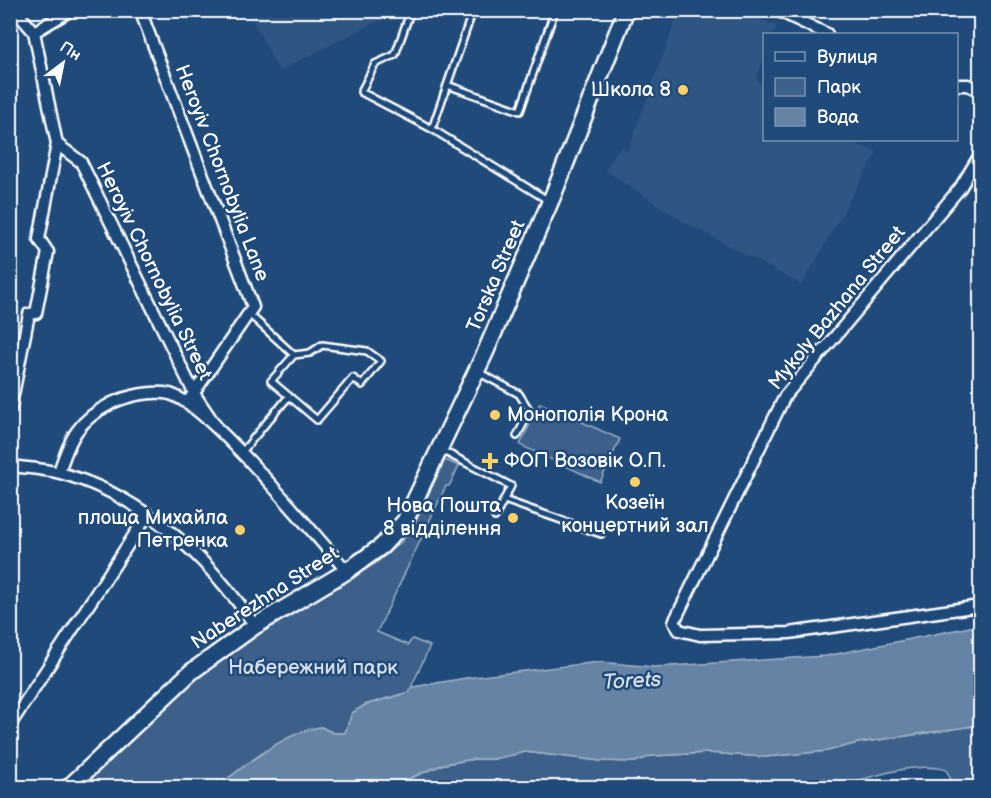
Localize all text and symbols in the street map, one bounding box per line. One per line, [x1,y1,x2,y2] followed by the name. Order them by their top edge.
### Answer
[33,33,93,93] north arrow
[763,33,958,141] legend
[56,38,84,65] text: Пн
[817,47,878,68] text: Вулиця
[170,61,274,285] street label: Heroyiv Chornobylia Lane
[817,77,861,98] text: Парк
[591,78,671,102] place label: Школа 8
[676,83,690,97] marker: Школа 8
[817,107,859,128] text: Вода
[91,158,217,384] street label: Heroyiv Chornobylia Street
[462,216,530,336] street label: Torska Street
[763,221,911,395] street label: Mykoly Bazhana Street
[507,403,668,427] place label: Монополія Крона
[488,408,502,422] marker: Монополія Крона
[504,449,666,473] place label: ФОП Возовік О.П.
[481,452,499,470] marker: ФОП Возовік О.П.
[628,475,642,489] marker: Козеїн концертний зал
[561,491,709,538] place label: Козеїн концертний зал
[383,494,501,541] place label: Нова Пошта 8 відділення
[78,506,228,553] place label: площа Михайла Петренка
[506,511,520,525] marker: Нова Пошта 8 відділення
[233,523,247,537] marker: площа Михайла Петренка
[187,541,343,655] street label: Naberezhna Street
[228,656,398,680] park label: Набережний парк
[602,667,662,695] water label: Torets

